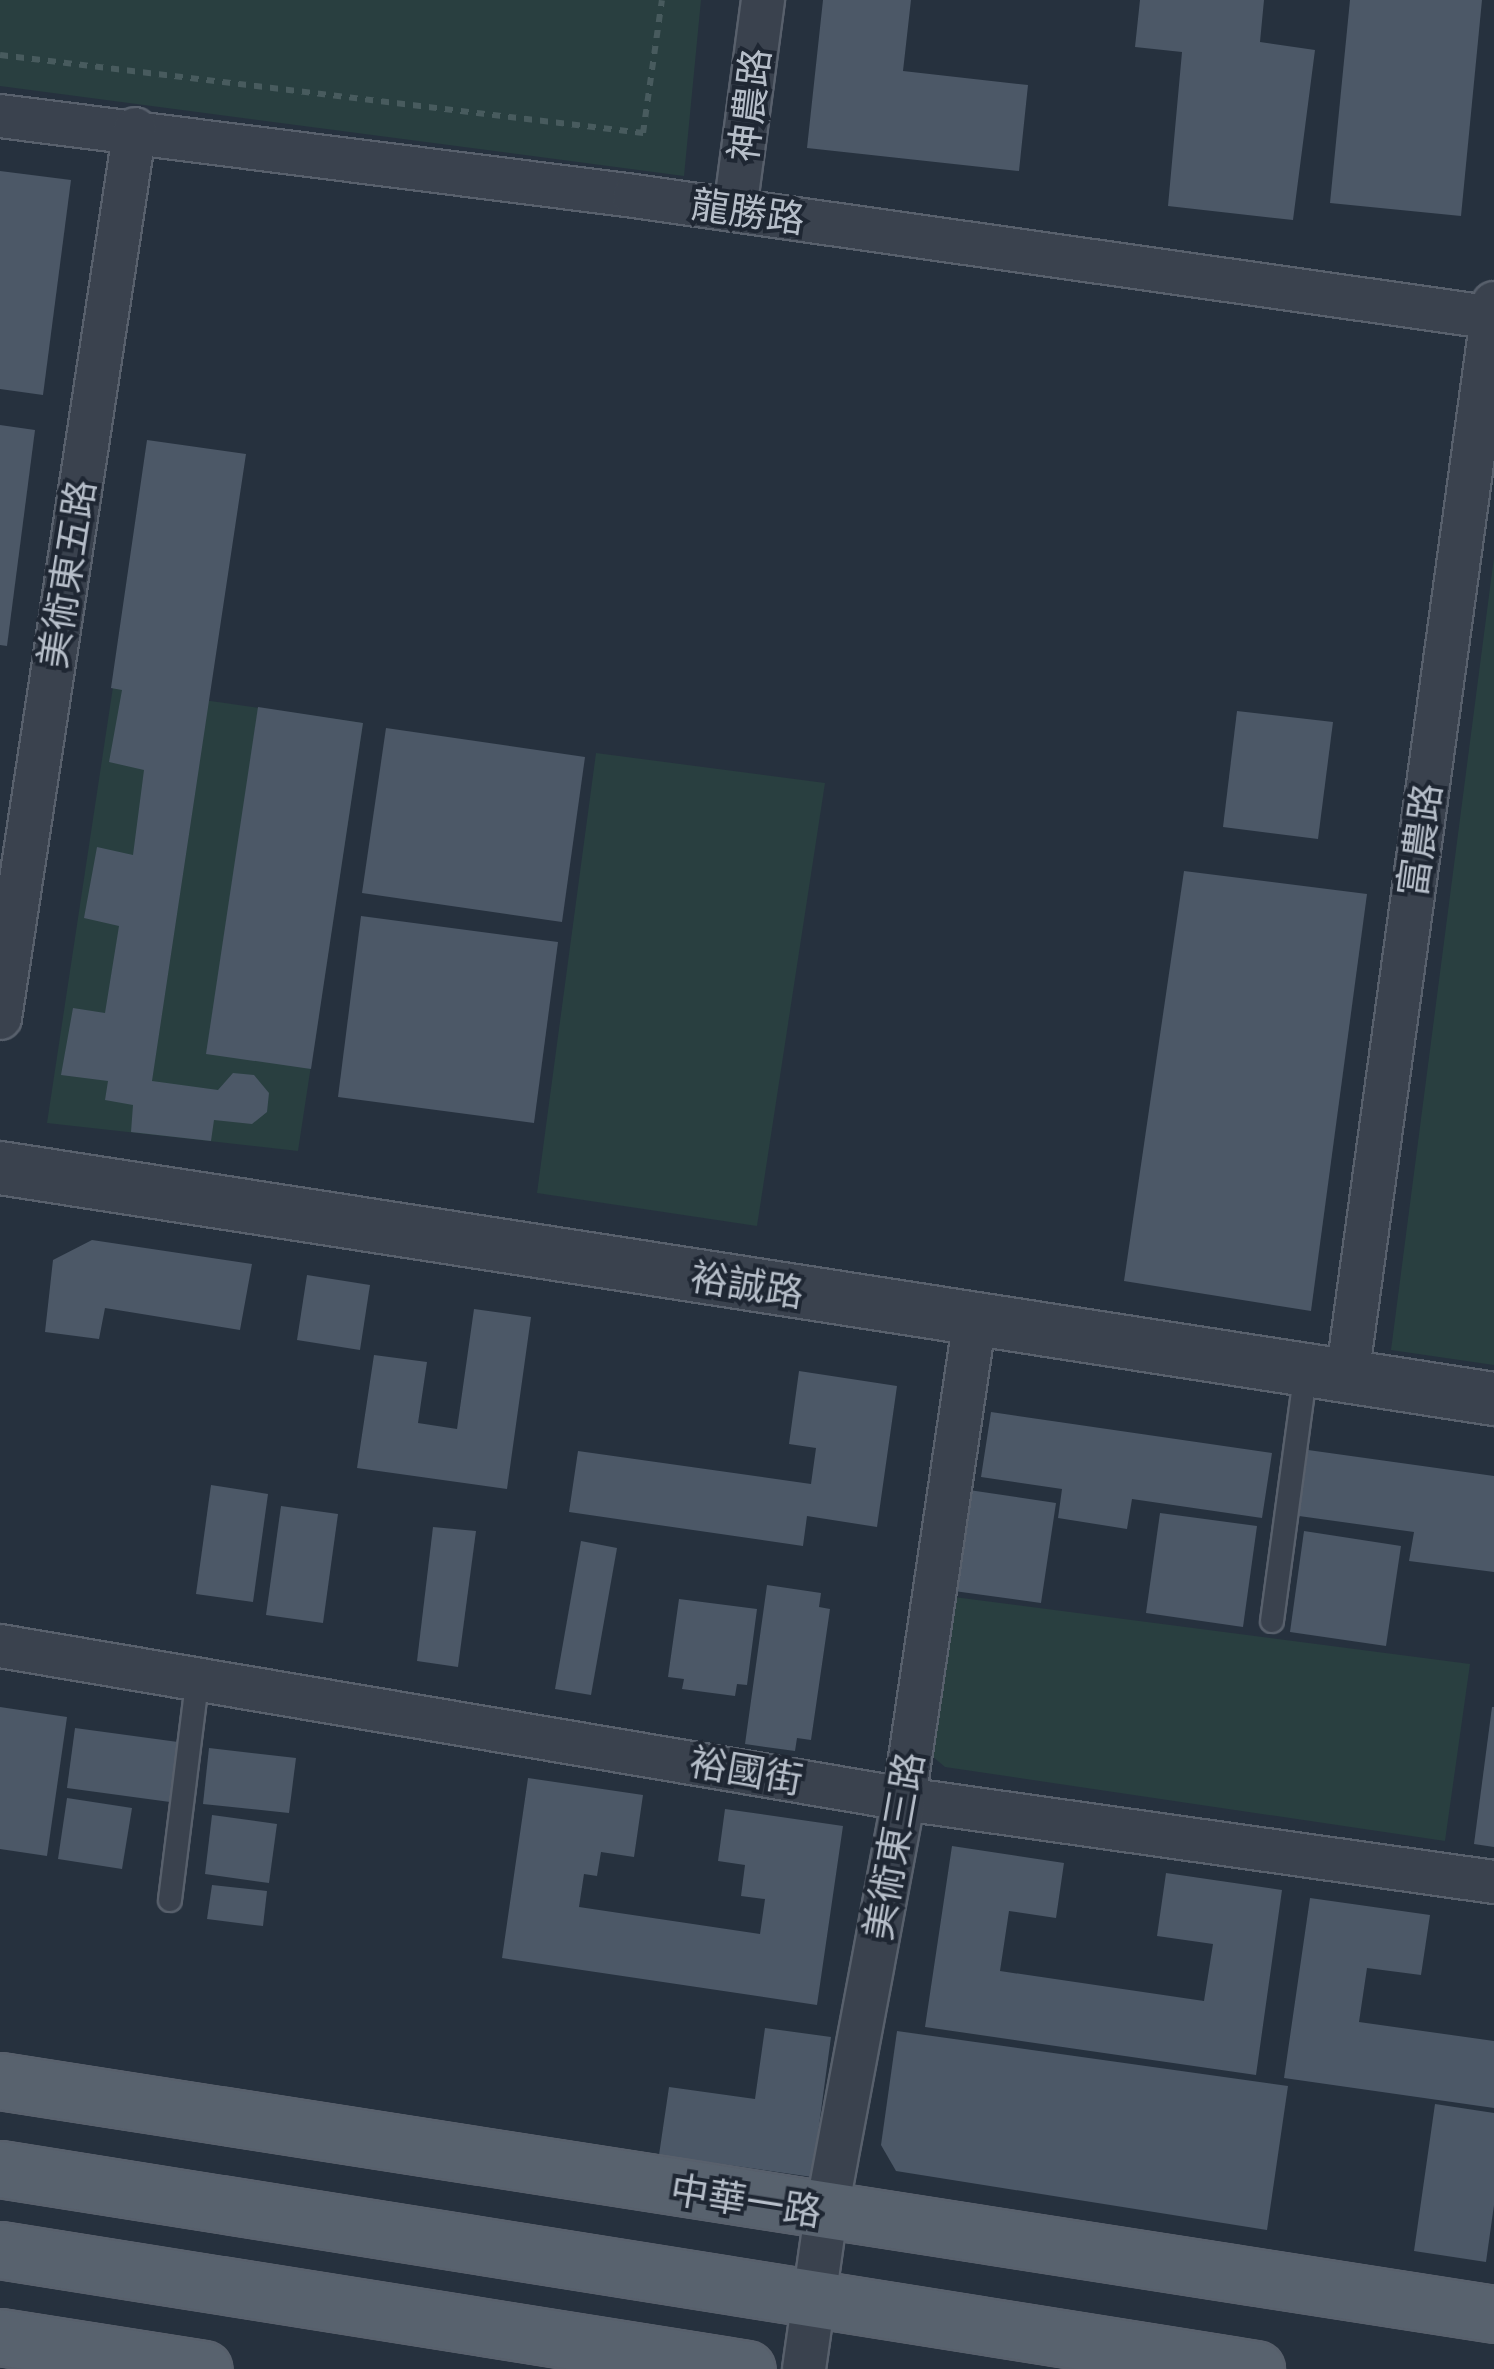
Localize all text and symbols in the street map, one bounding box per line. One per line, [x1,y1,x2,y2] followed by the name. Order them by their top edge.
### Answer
[720,46,780,164] street label: 神農路
[688,181,808,243] street label: 龍勝路
[30,477,104,671] street label: 美術東五路
[1389,780,1451,900] street label: 富農路
[687,1254,807,1316] street label: 裕誠路
[686,1739,806,1803] street label: 裕國街
[855,1748,933,1944] street label: 美術東三路
[667,2167,825,2235] street label: 中華一路

